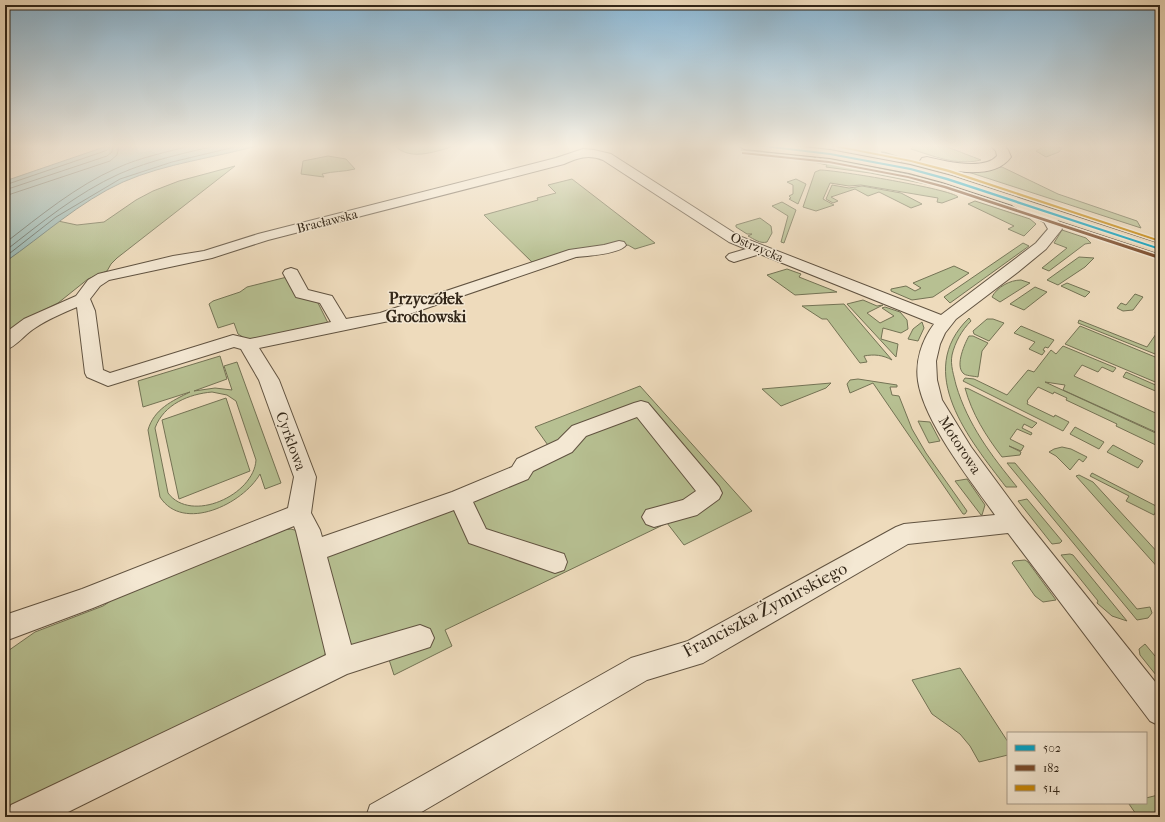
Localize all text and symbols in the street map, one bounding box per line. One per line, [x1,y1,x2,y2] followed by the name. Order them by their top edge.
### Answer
[295,206,360,236] street label: Bracławska
[728,229,787,265] street label: Ostrzycka
[386,289,467,326] district label: Przyczółek Grochowski
[272,409,310,474] street label: Cyrklowa
[935,413,986,478] street label: Motorowa
[679,557,851,662] street label: Franciszka Żymirskiego
[1007,732,1147,804] legend
[1043,741,1061,755] text: 502
[1043,761,1059,775] text: 182
[1043,781,1060,795] text: 514

